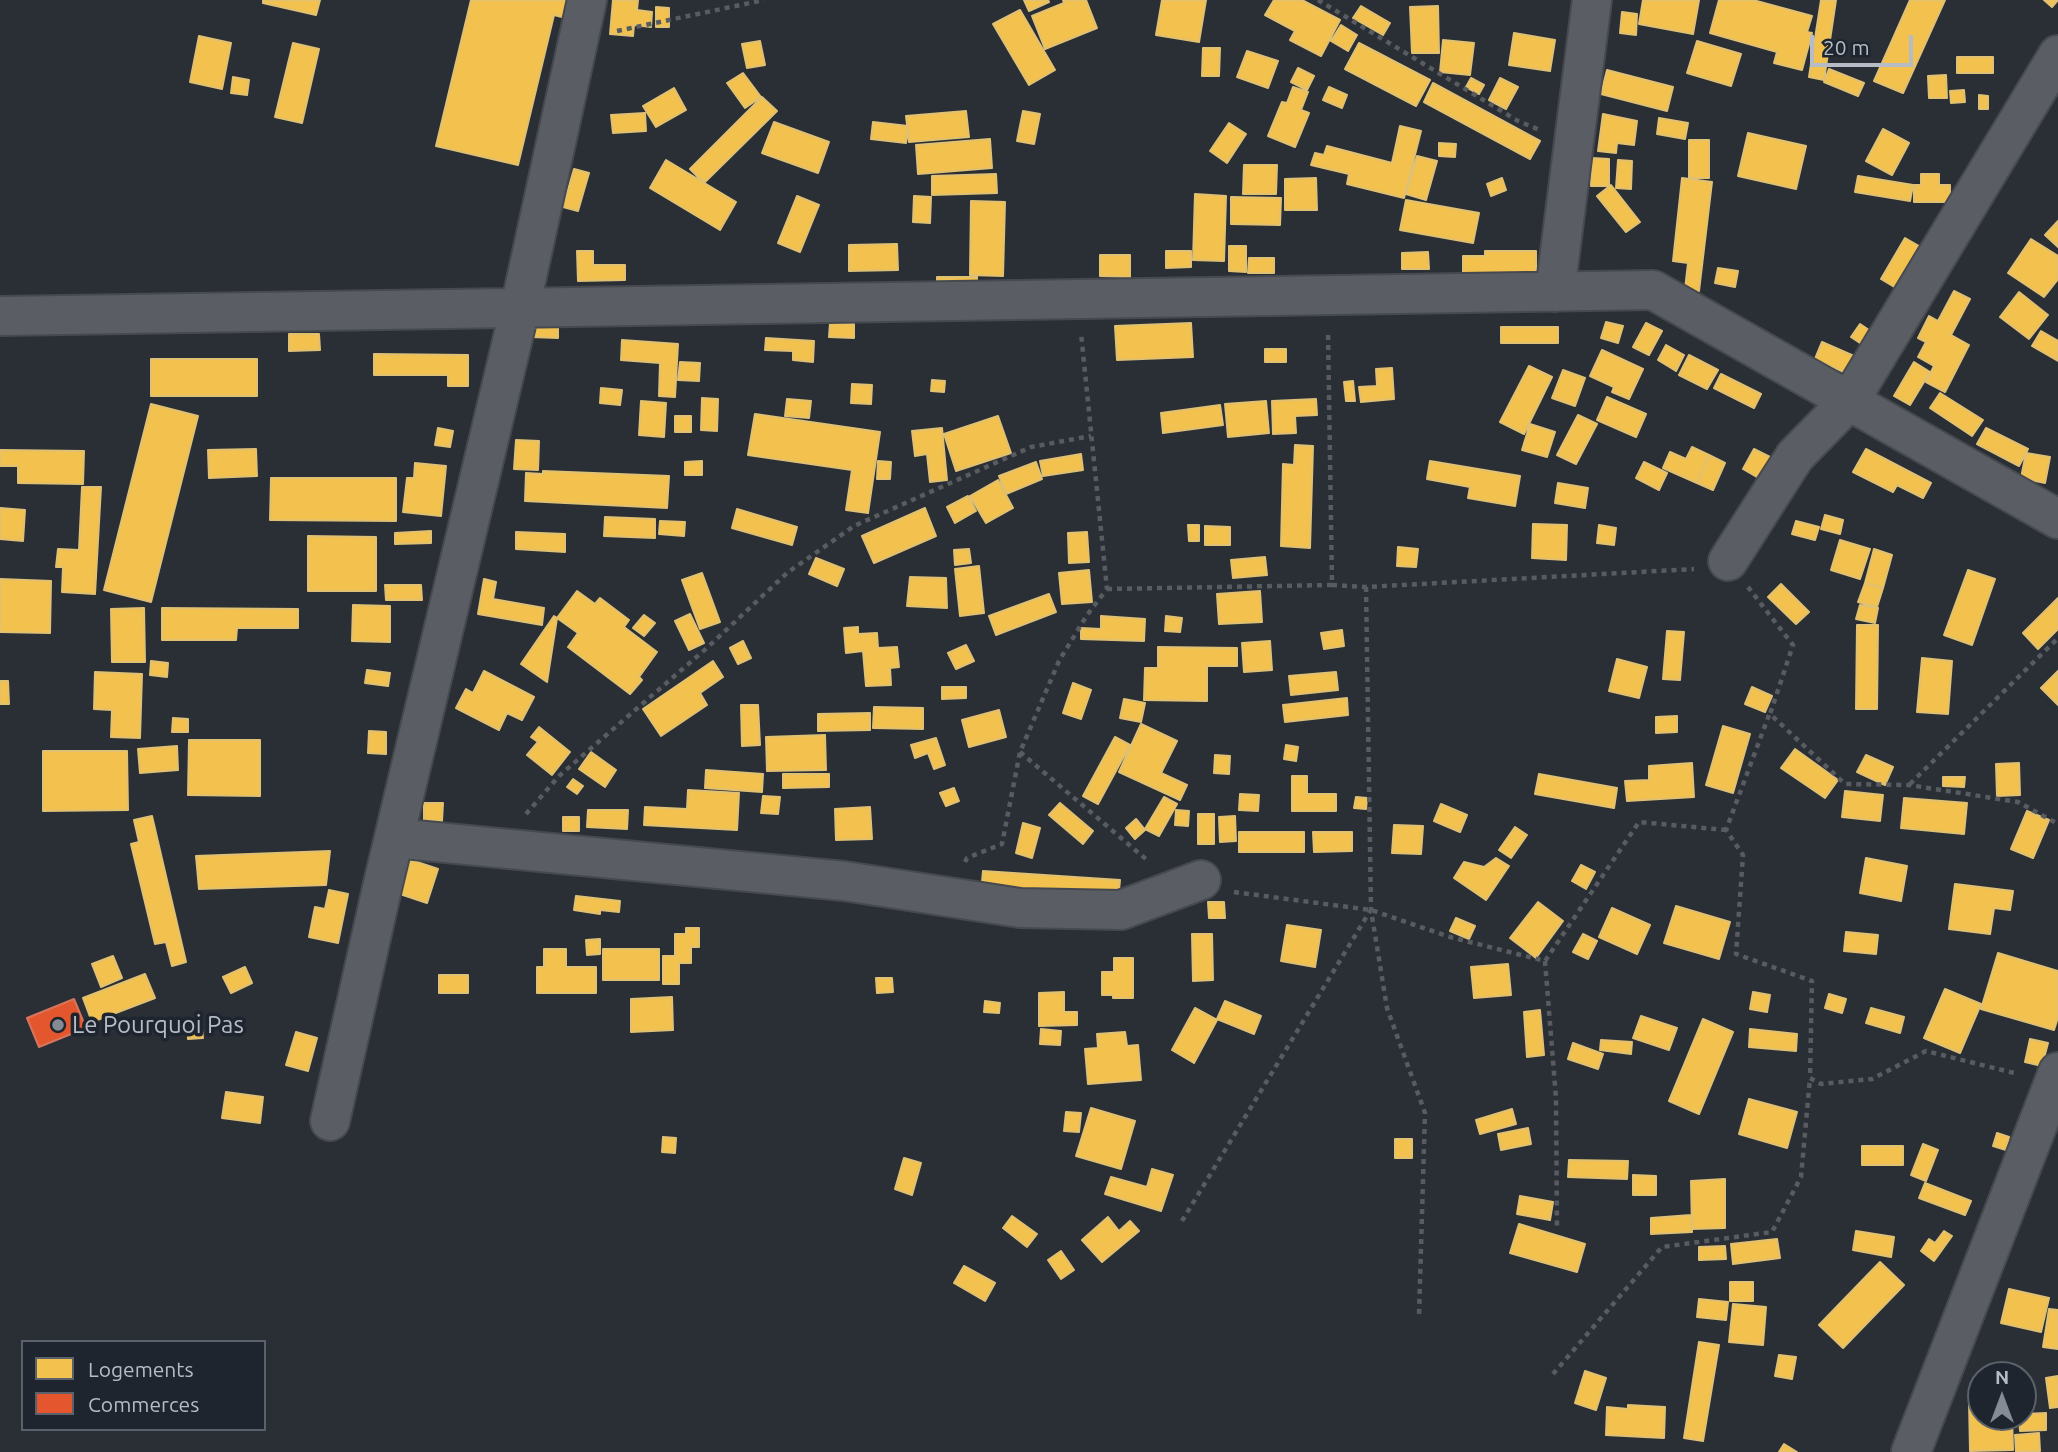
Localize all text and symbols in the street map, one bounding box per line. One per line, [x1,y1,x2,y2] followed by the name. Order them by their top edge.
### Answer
[1813,21,1916,65] scale bar
[1823,35,1870,59] text: 20 m
[72,1011,244,1039] place label: Le Pourquoi Pas
[50,1017,66,1033] marker: Le Pourquoi Pas
[21,1340,266,1431] legend
[88,1357,194,1381] text: Logements
[1967,1361,2037,1431] north arrow
[1995,1366,2009,1388] text: N
[88,1392,199,1416] text: Commerces

